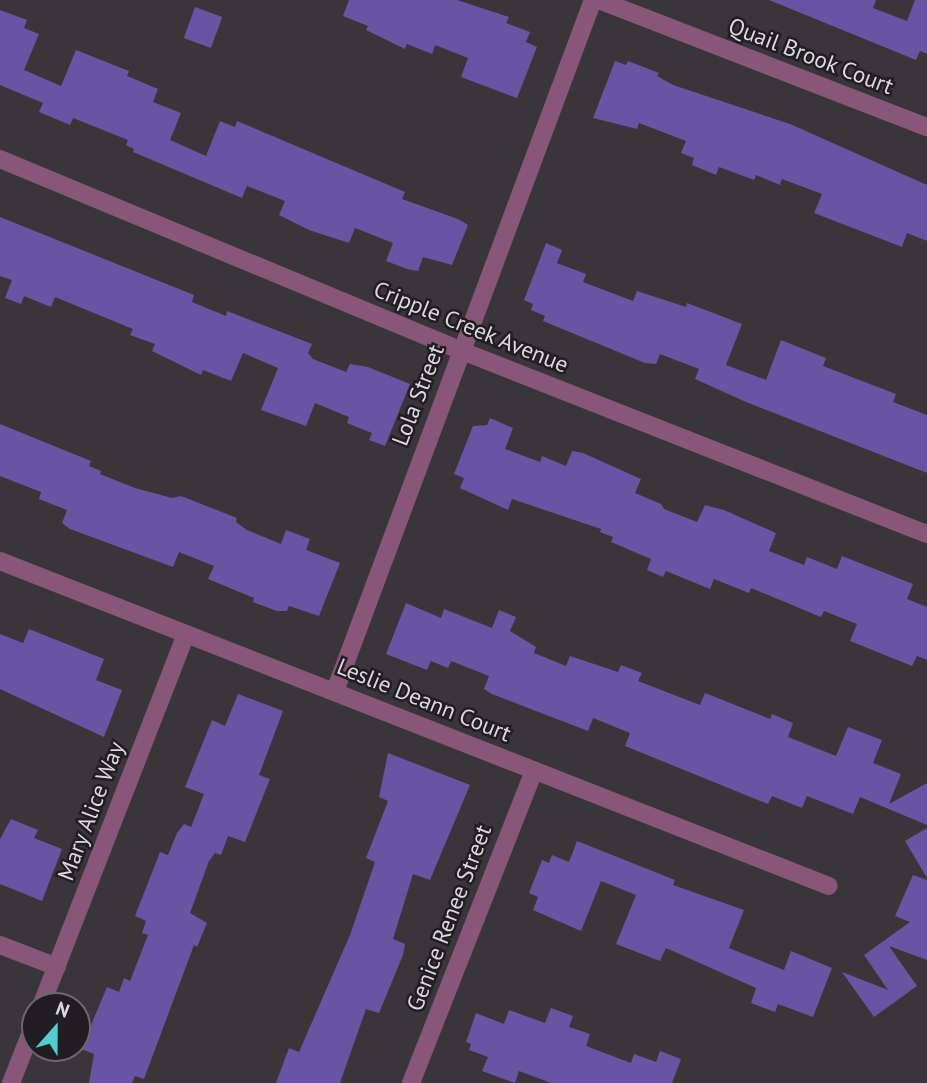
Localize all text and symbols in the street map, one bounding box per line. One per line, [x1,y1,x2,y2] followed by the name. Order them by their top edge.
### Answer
[724,12,898,100] street label: Quail Brook Court
[369,275,573,379] street label: Cripple Creek Avenue
[386,341,450,449] street label: Lola Street
[333,652,515,748] street label: Leslie Deann Court
[52,737,130,885] street label: Mary Alice Way
[401,821,497,1015] street label: Genice Renee Street
[21,992,91,1062] north arrow
[53,996,73,1023] text: N

